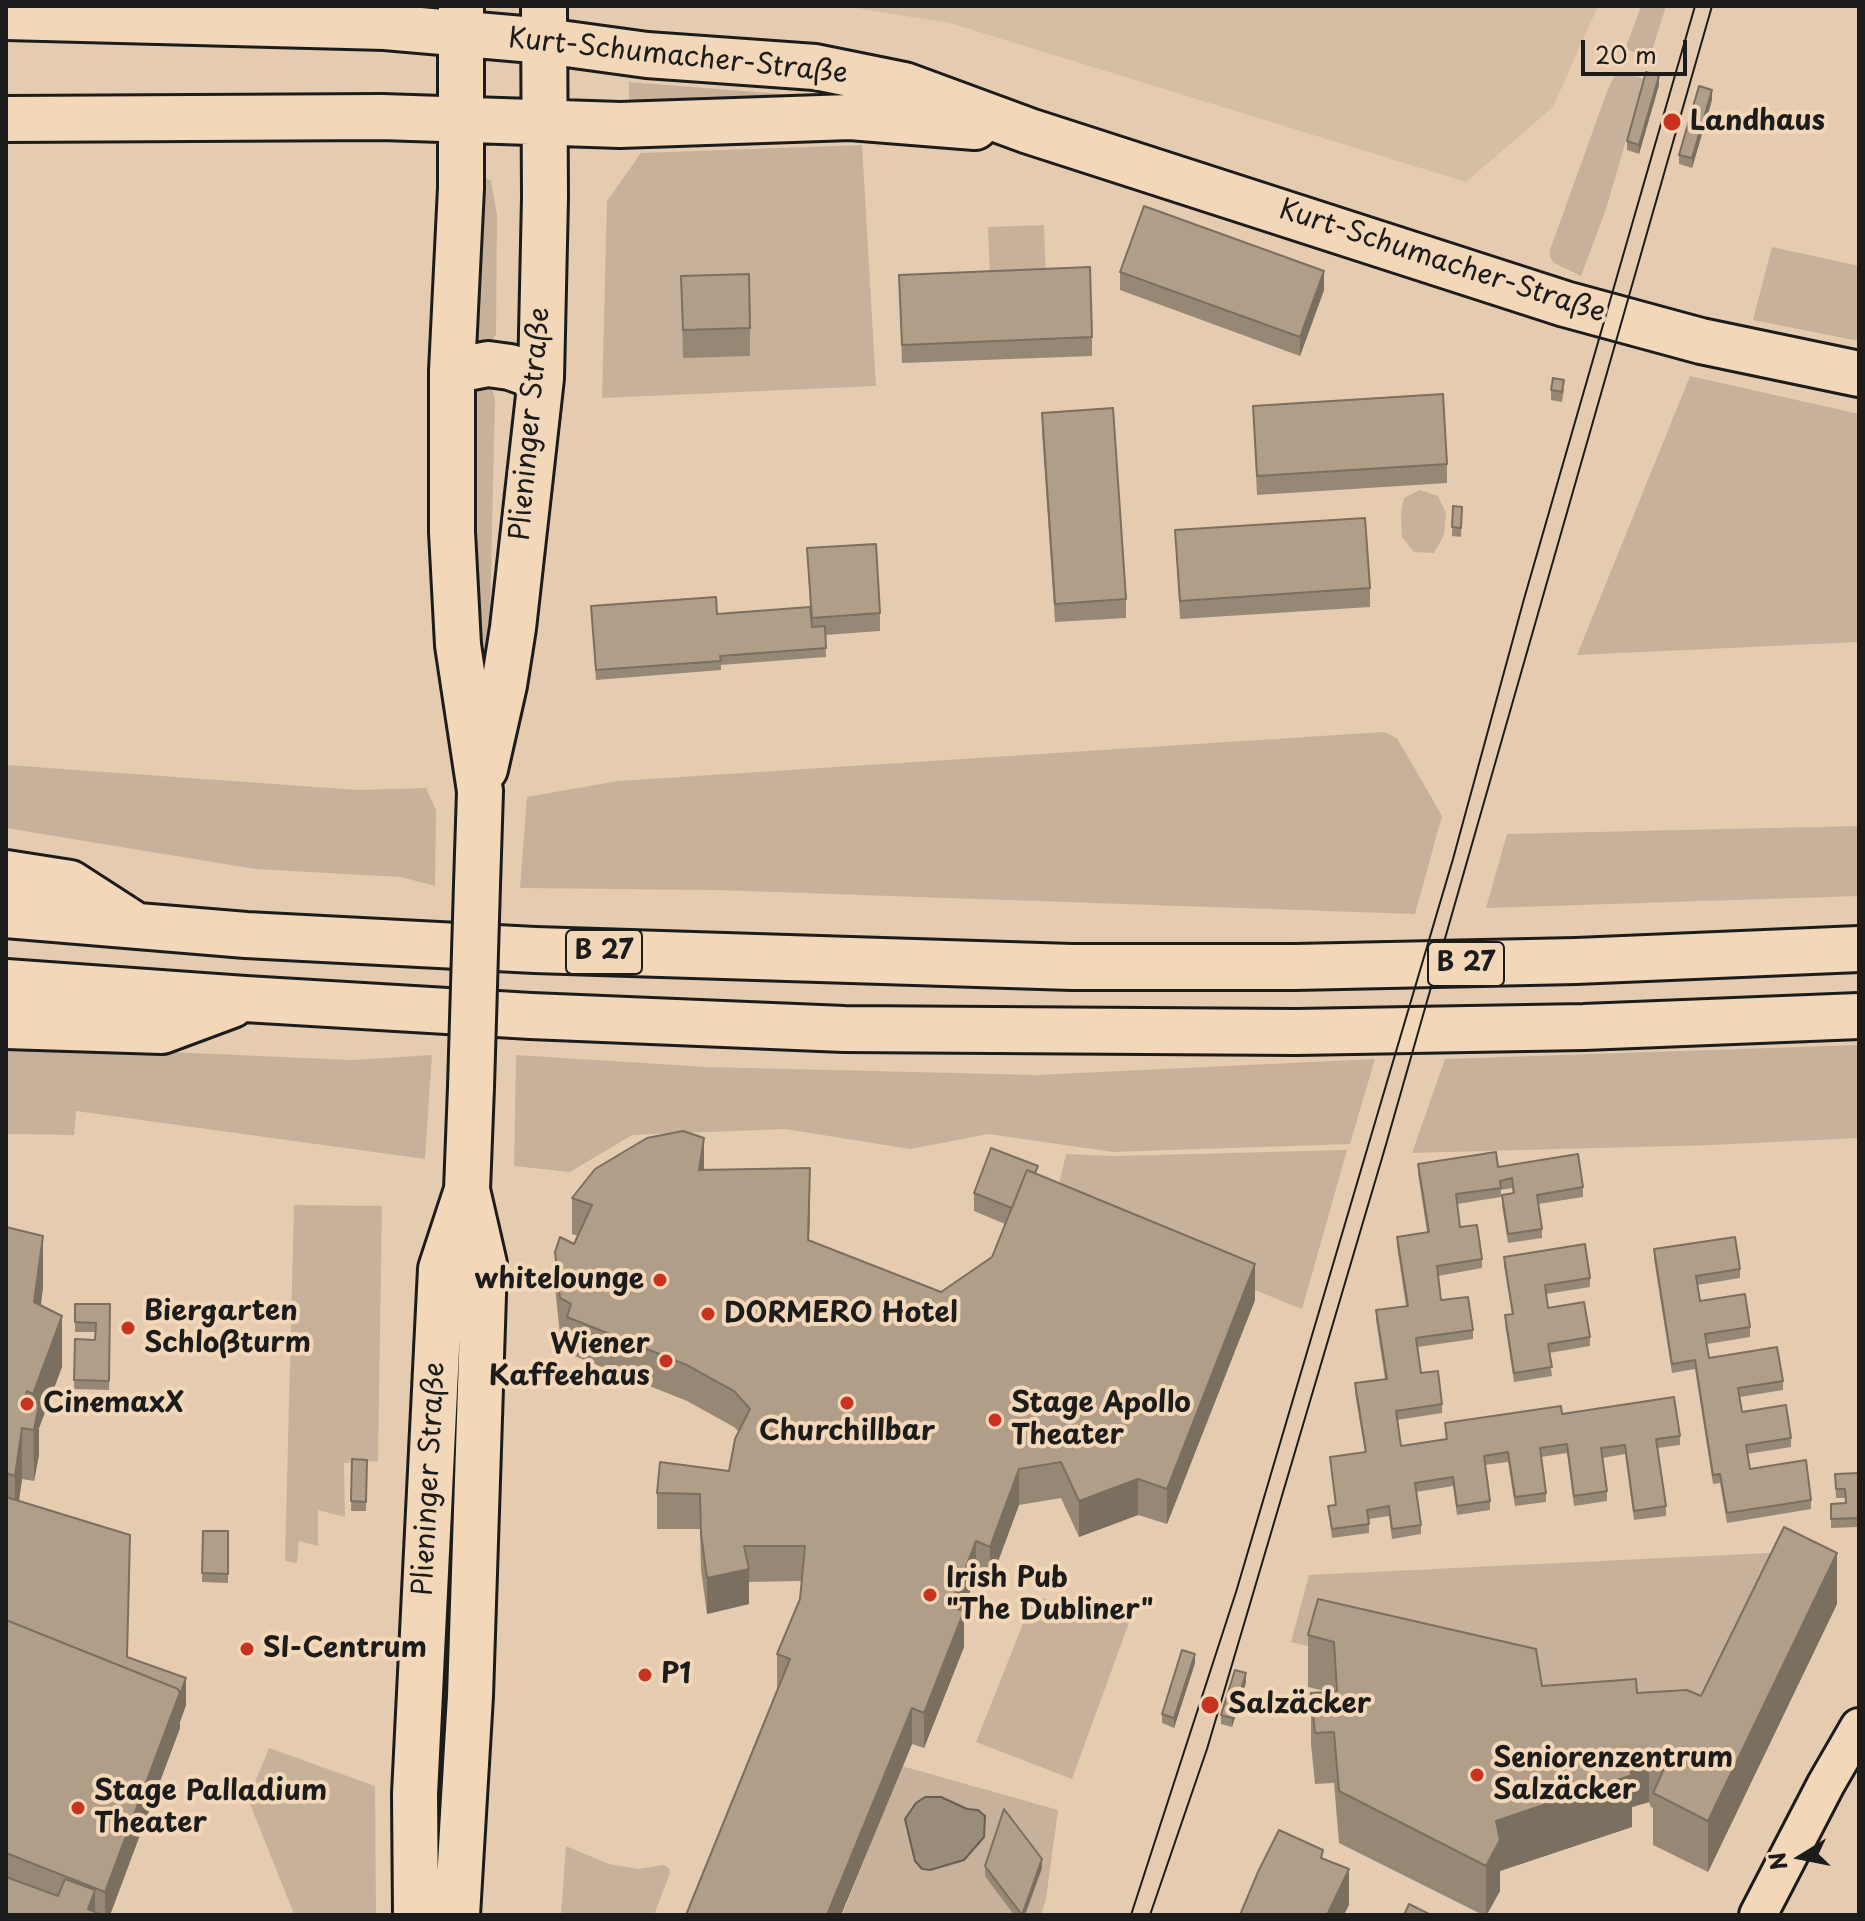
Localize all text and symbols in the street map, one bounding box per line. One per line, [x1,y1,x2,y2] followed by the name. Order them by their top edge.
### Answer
[507,22,849,92] street label: Kurt-Schumacher-Straße
[1585,24,1691,74] scale bar
[1595,36,1657,72] text: 20 m
[1690,105,1825,139] place label: Landhaus
[1661,111,1683,133] marker: Landhaus
[1275,193,1609,331] street label: Kurt-Schumacher-Straße
[504,306,558,542] street label: Plieninger Straße
[566,930,642,974] road number: B 27
[1428,942,1504,986] road number: B 27
[474,1263,644,1297] place label: whitelounge
[651,1271,669,1289] marker: whitelounge
[144,1295,311,1361] place label: Biergarten Schloßturm
[724,1297,958,1331] place label: DORMERO Hotel
[699,1305,717,1323] marker: DORMERO Hotel
[119,1319,137,1337] marker: Biergarten Schloßturm
[489,1328,650,1394] place label: Wiener Kaffeehaus
[657,1352,675,1370] marker: Wiener Kaffeehaus
[407,1361,453,1597] street label: Plieninger Straße
[43,1387,183,1421] place label: CinemaxX
[1011,1387,1191,1453] place label: Stage Apollo Theater
[838,1394,856,1412] marker: Churchillbar
[18,1395,36,1413] marker: CinemaxX
[986,1411,1004,1429] marker: Stage Apollo Theater
[759,1415,935,1449] place label: Churchillbar
[946,1562,1154,1628] place label: Irish Pub "The Dubliner"
[921,1586,939,1604] marker: Irish Pub "The Dubliner"
[263,1632,427,1666] place label: SI-Centrum
[238,1640,256,1658] marker: SI-Centrum
[661,1658,691,1692] place label: P1
[636,1666,654,1684] marker: P1
[1228,1688,1371,1722] place label: Salzäcker
[1199,1694,1221,1716] marker: Salzäcker
[1493,1742,1733,1808] place label: Seniorenzentrum Salzäcker
[1468,1766,1486,1784] marker: Seniorenzentrum Salzäcker
[94,1775,327,1841] place label: Stage Palladium Theater
[69,1799,87,1817] marker: Stage Palladium Theater
[1761,1817,1841,1897] north arrow
[1759,1850,1795,1873] text: N

